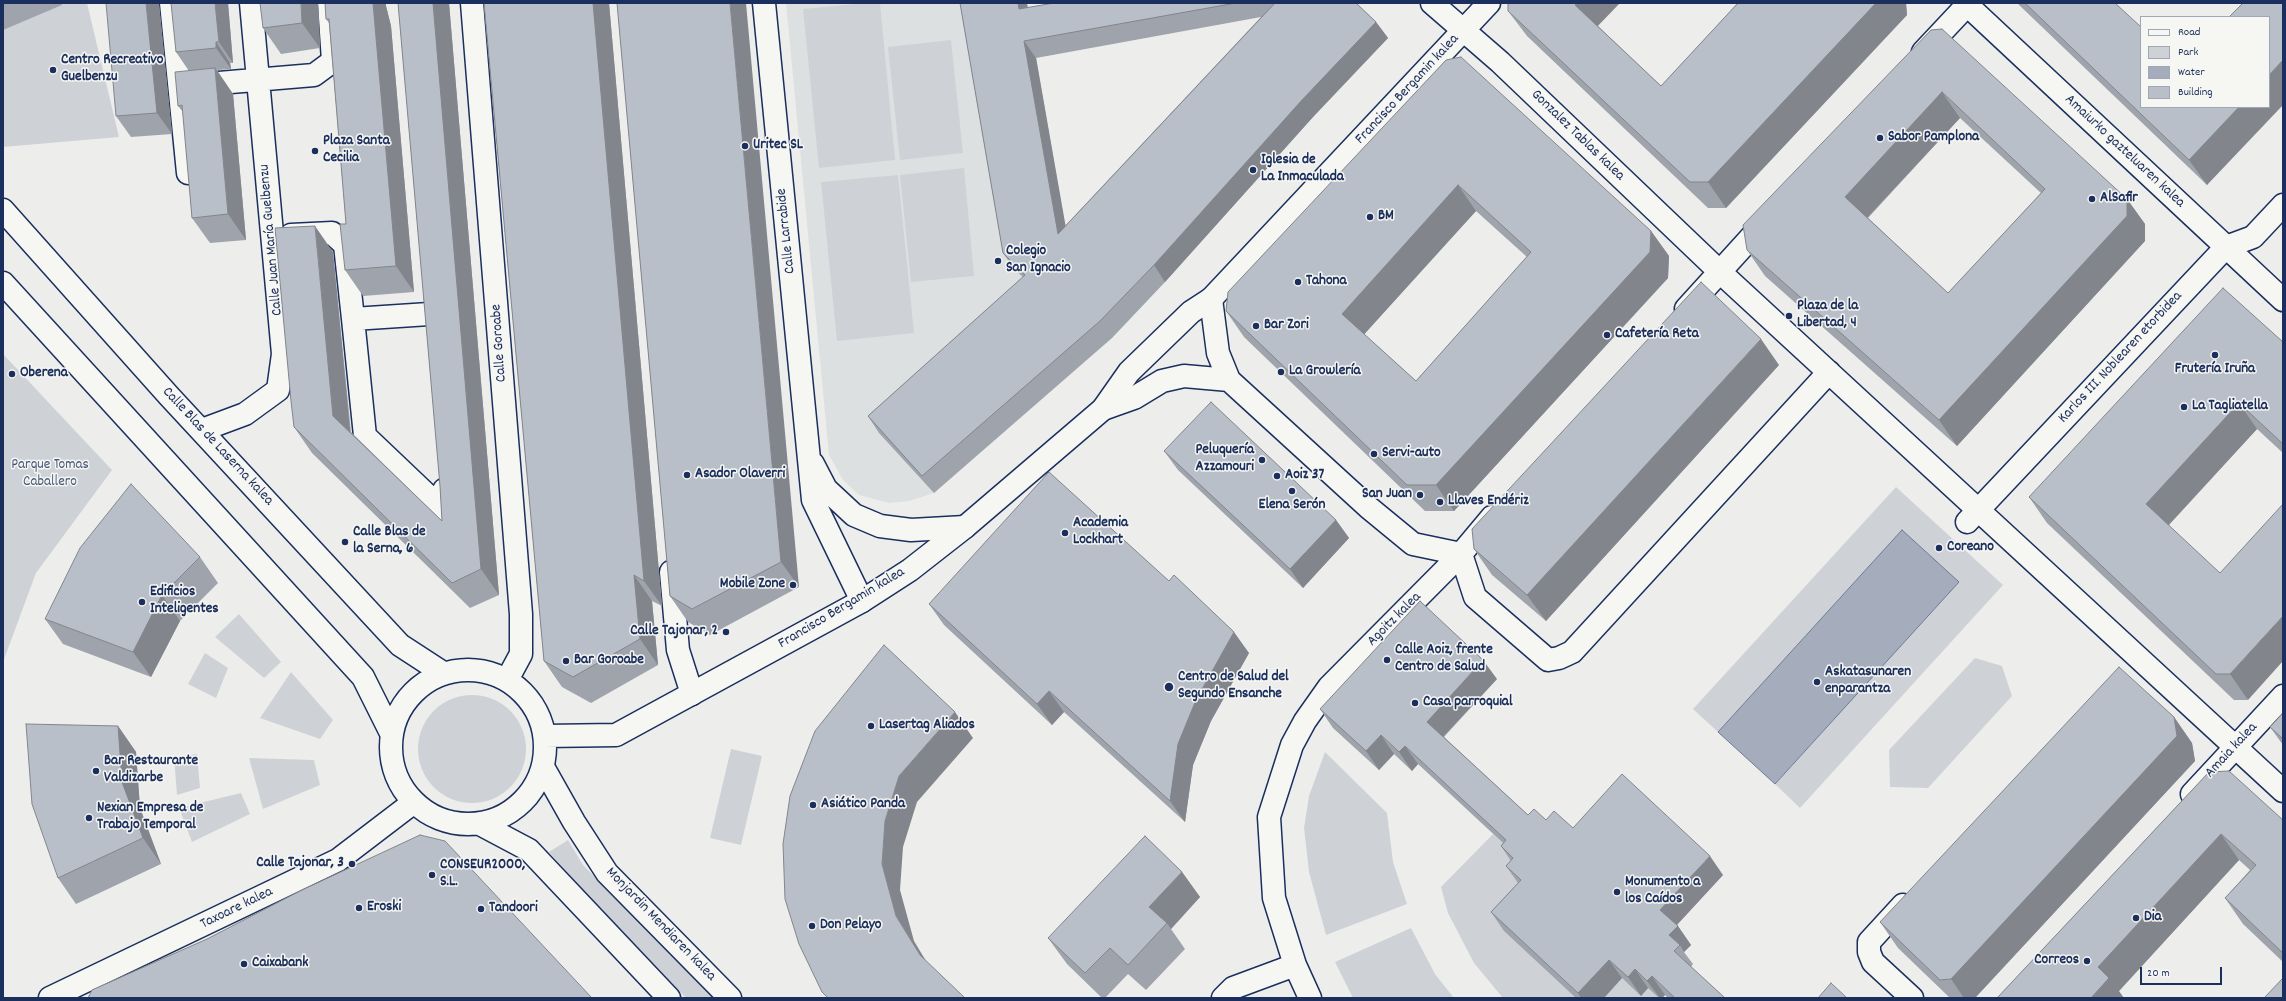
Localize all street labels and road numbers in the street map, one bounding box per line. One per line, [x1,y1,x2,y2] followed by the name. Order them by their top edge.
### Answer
[1352,31,1464,149] street label: Francisco Bergamin kalea
[1526,87,1628,185] street label: Gonzalez Tablas kalea
[2060,92,2188,212] street label: Amaiurko gazteluaren kalea
[256,164,288,316] street label: Calle Juan María Guelbenzu
[774,187,800,275] street label: Calle Larrabide
[2055,288,2187,428] street label: Karlos III. Noblearen etorbidea
[488,303,512,383] street label: Calle Goroabe
[157,384,277,510] street label: Calle Blas de Laserna kalea
[776,564,908,654] street label: Francisco Bergamin kalea
[1364,589,1426,651] street label: Agoitz kalea
[2202,720,2262,782] street label: Amaia kalea
[601,864,719,986] street label: Monjardin Mendiaren kalea
[198,884,276,934] street label: Taxoare kalea

